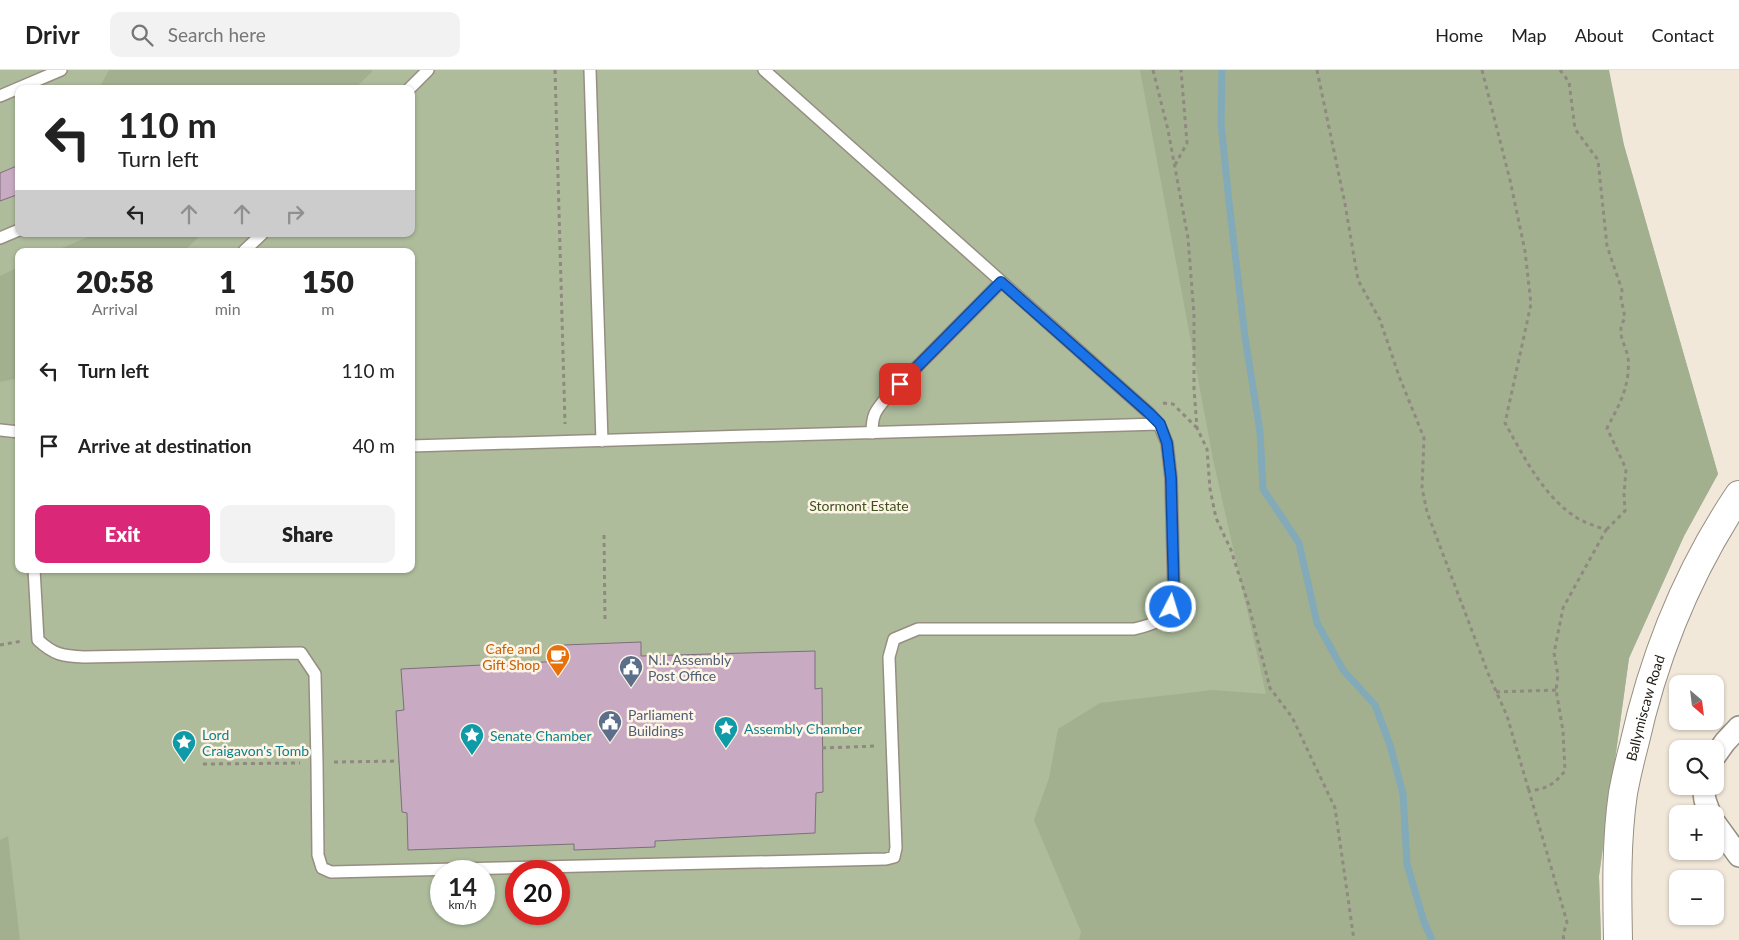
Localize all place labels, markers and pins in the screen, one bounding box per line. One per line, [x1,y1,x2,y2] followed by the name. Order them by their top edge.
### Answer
[879,363,921,405] pin
[482,640,540,673] place label: Cafe and Gift Shop
[545,643,571,677] cafe icon: Cafe and Gift Shop
[648,651,732,684] place label: N.I. Assembly Post Office
[618,654,644,688] public building icon: N.I. Assembly Post Office
[628,706,694,739] place label: Parliament Buildings
[597,709,623,743] public building icon: Parliament Buildings
[713,715,739,749] place icon: Assembly Chamber
[744,720,862,737] place label: Assembly Chamber
[459,722,485,756] place icon: Senate Chamber
[202,726,309,759] place label: Lord Craigavon's Tomb
[490,727,592,744] place label: Senate Chamber
[171,729,197,763] place icon: Lord Craigavon's Tomb

